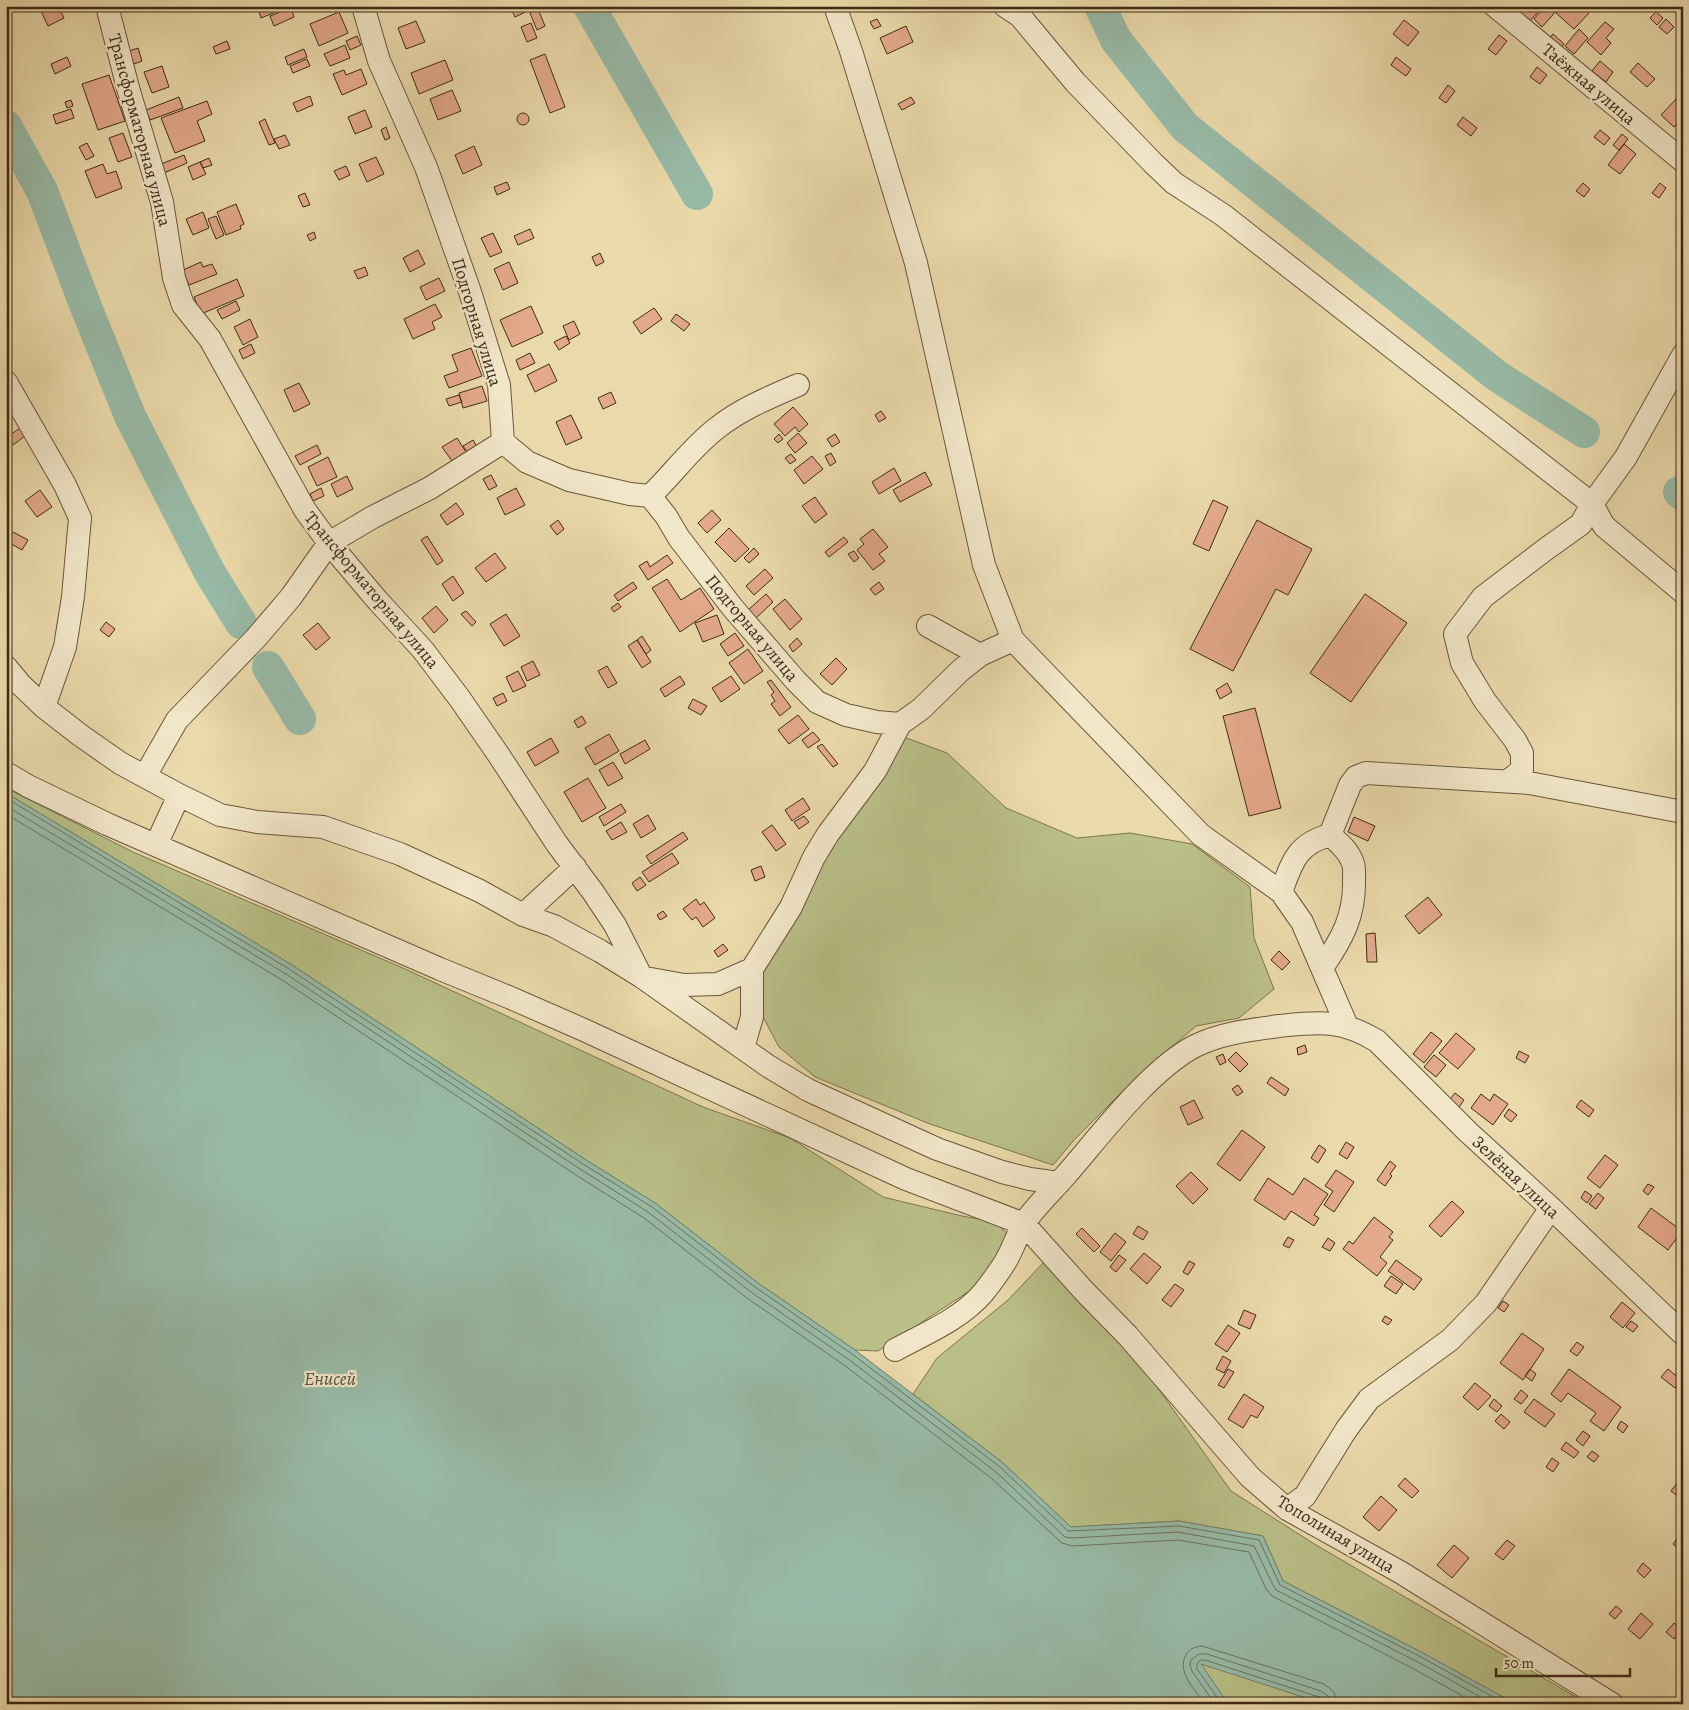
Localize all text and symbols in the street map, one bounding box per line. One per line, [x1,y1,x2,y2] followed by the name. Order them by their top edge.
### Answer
[103,31,177,230] street label: Трансформаторная улица
[1537,38,1642,131] street label: Таёжная улица
[446,255,508,390] street label: Подгорная улица
[299,506,445,674] street label: Трансформаторная улица
[700,569,805,687] street label: Подгорная улица
[1467,1130,1566,1224] street label: Зелёная улица
[304,1366,356,1392] water label: Енисей
[1273,1489,1400,1579] street label: Тополиная улица
[1496,1645,1630,1677] scale bar
[1504,1653,1534,1673] text: 50 m

